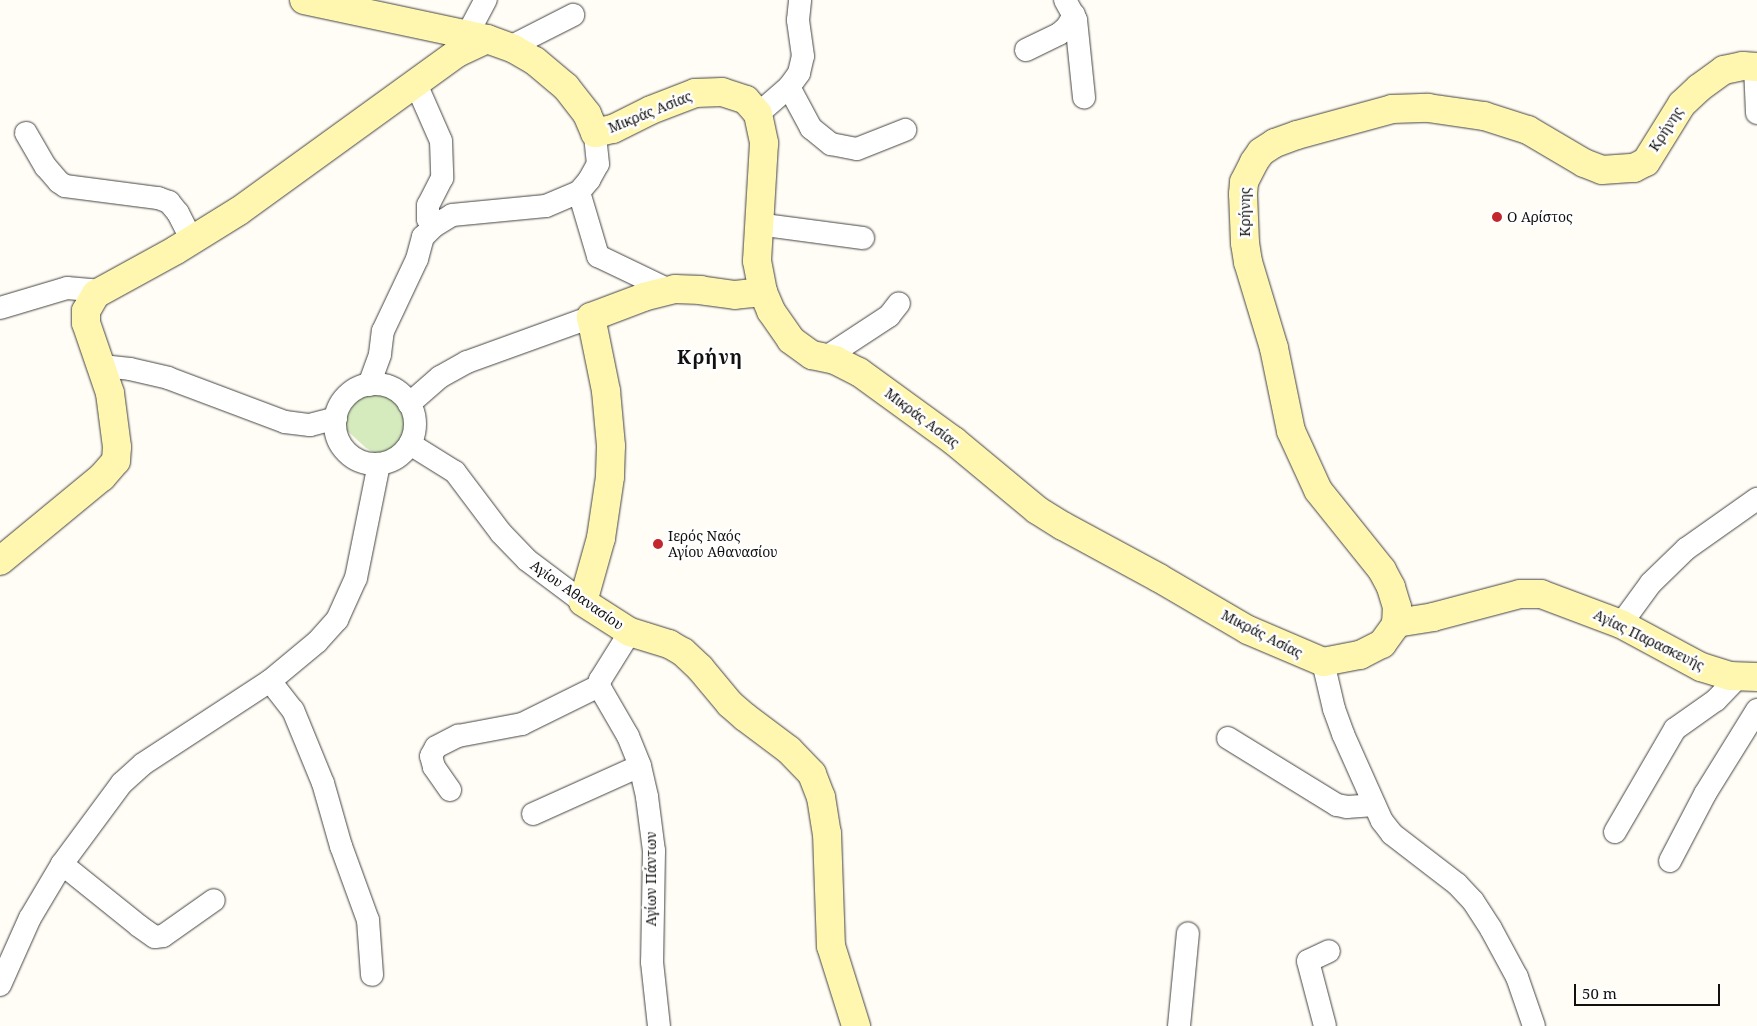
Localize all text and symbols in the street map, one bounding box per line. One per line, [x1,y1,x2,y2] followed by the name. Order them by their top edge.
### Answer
[606,88,694,136] street label: Μικράς Ασίας
[1645,104,1687,154] street label: Κρήνης
[1237,187,1253,237] street label: Κρήνης
[1507,209,1573,225] place label: Ο Αρίστος
[1491,211,1503,223] marker: Ο Αρίστος
[676,347,744,369] district label: Κρήνη
[881,385,963,451] street label: Μικράς Ασίας
[668,528,778,560] place label: Ιερός Ναός Αγίου Αθανασίου
[652,538,664,550] marker: Ιερός Ναός Αγίου Αθανασίου
[527,557,627,633] street label: Αγίου Αθανασίου
[1219,606,1305,662] street label: Μικράς Ασίας
[1591,606,1707,674] street label: Αγίας Παρασκευής
[643,832,659,926] street label: Αγίων Πάντων
[1577,974,1723,1006] scale bar
[1582,983,1617,1003] text: 50 m

